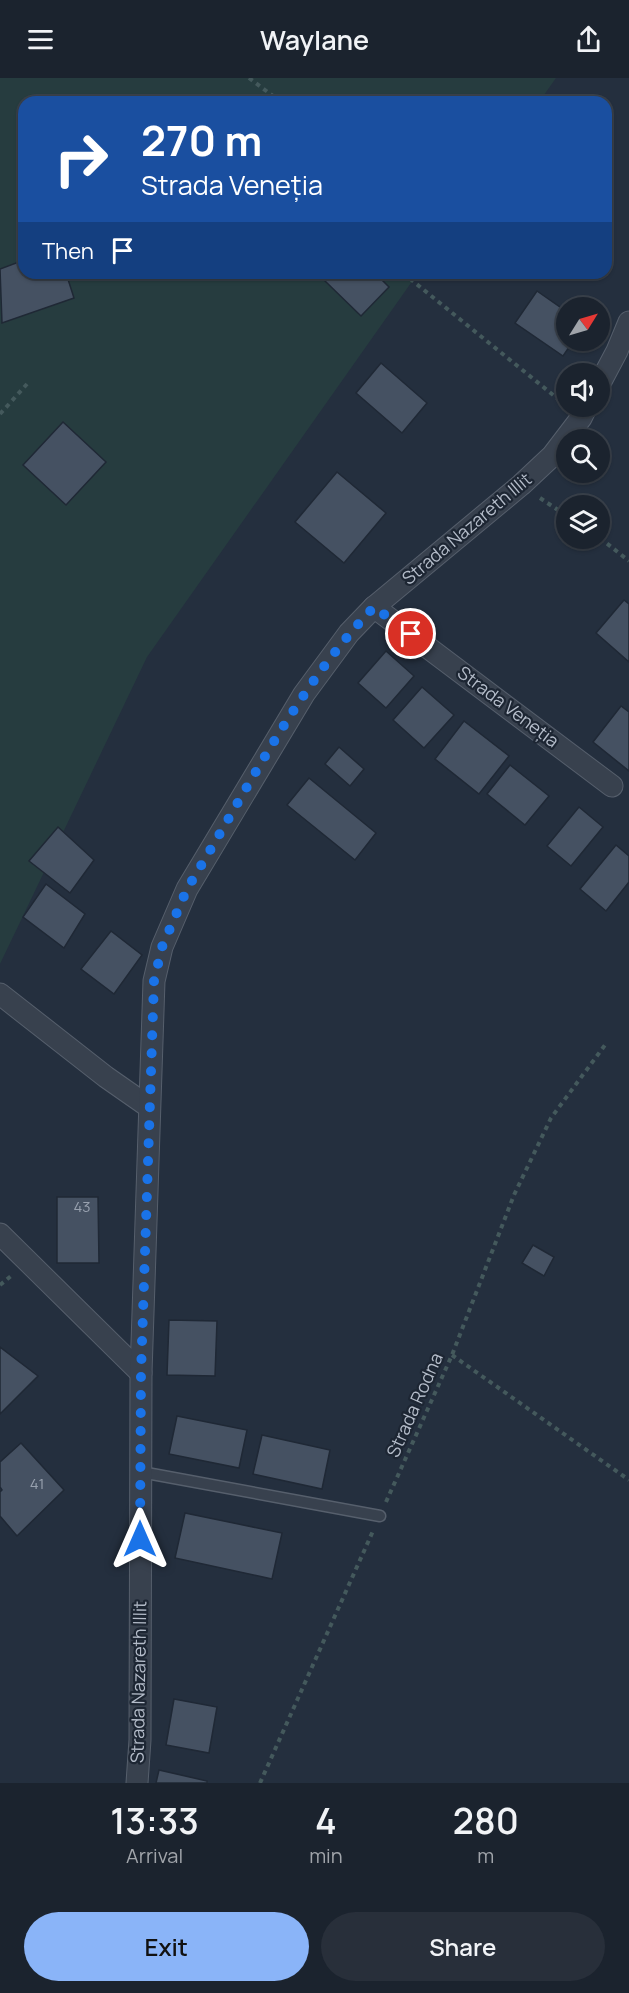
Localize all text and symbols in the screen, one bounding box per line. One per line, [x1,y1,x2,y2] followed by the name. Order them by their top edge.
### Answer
[260,21,369,58] text: Waylane
[24,23,57,56] icon: menu
[572,23,605,56] icon: share
[141,111,262,169] text: 270 m
[42,120,120,198] icon: right
[141,166,323,203] text: Strada Veneția
[106,234,139,267] icon: arrive
[42,236,94,266] text: Then
[556,297,610,351] north arrow
[556,297,610,549] map controls
[556,363,610,417] button: sound
[556,429,610,483] button: search
[396,467,536,590] street label: Strada Nazareth Illit
[556,495,610,549] button: layers
[385,608,436,659] pin
[394,617,427,650] icon: arrive
[453,660,564,752] street label: Strada Veneția
[73,1196,91,1217] house number: 43
[380,1349,448,1461] street label: Strada Rodna
[30,1473,44,1494] house number: 41
[108,1507,172,1571] position arrow
[125,1601,151,1763] street label: Strada Nazareth Illit
[110,1796,199,1845] text: 13:33
[315,1796,337,1845] text: 4
[453,1796,519,1845] text: 280
[126,1842,183,1869] text: Arrival
[309,1842,343,1869] text: min
[477,1842,494,1869] text: m
[24,1912,309,1981] button: Exit
[321,1912,605,1981] button: Share

